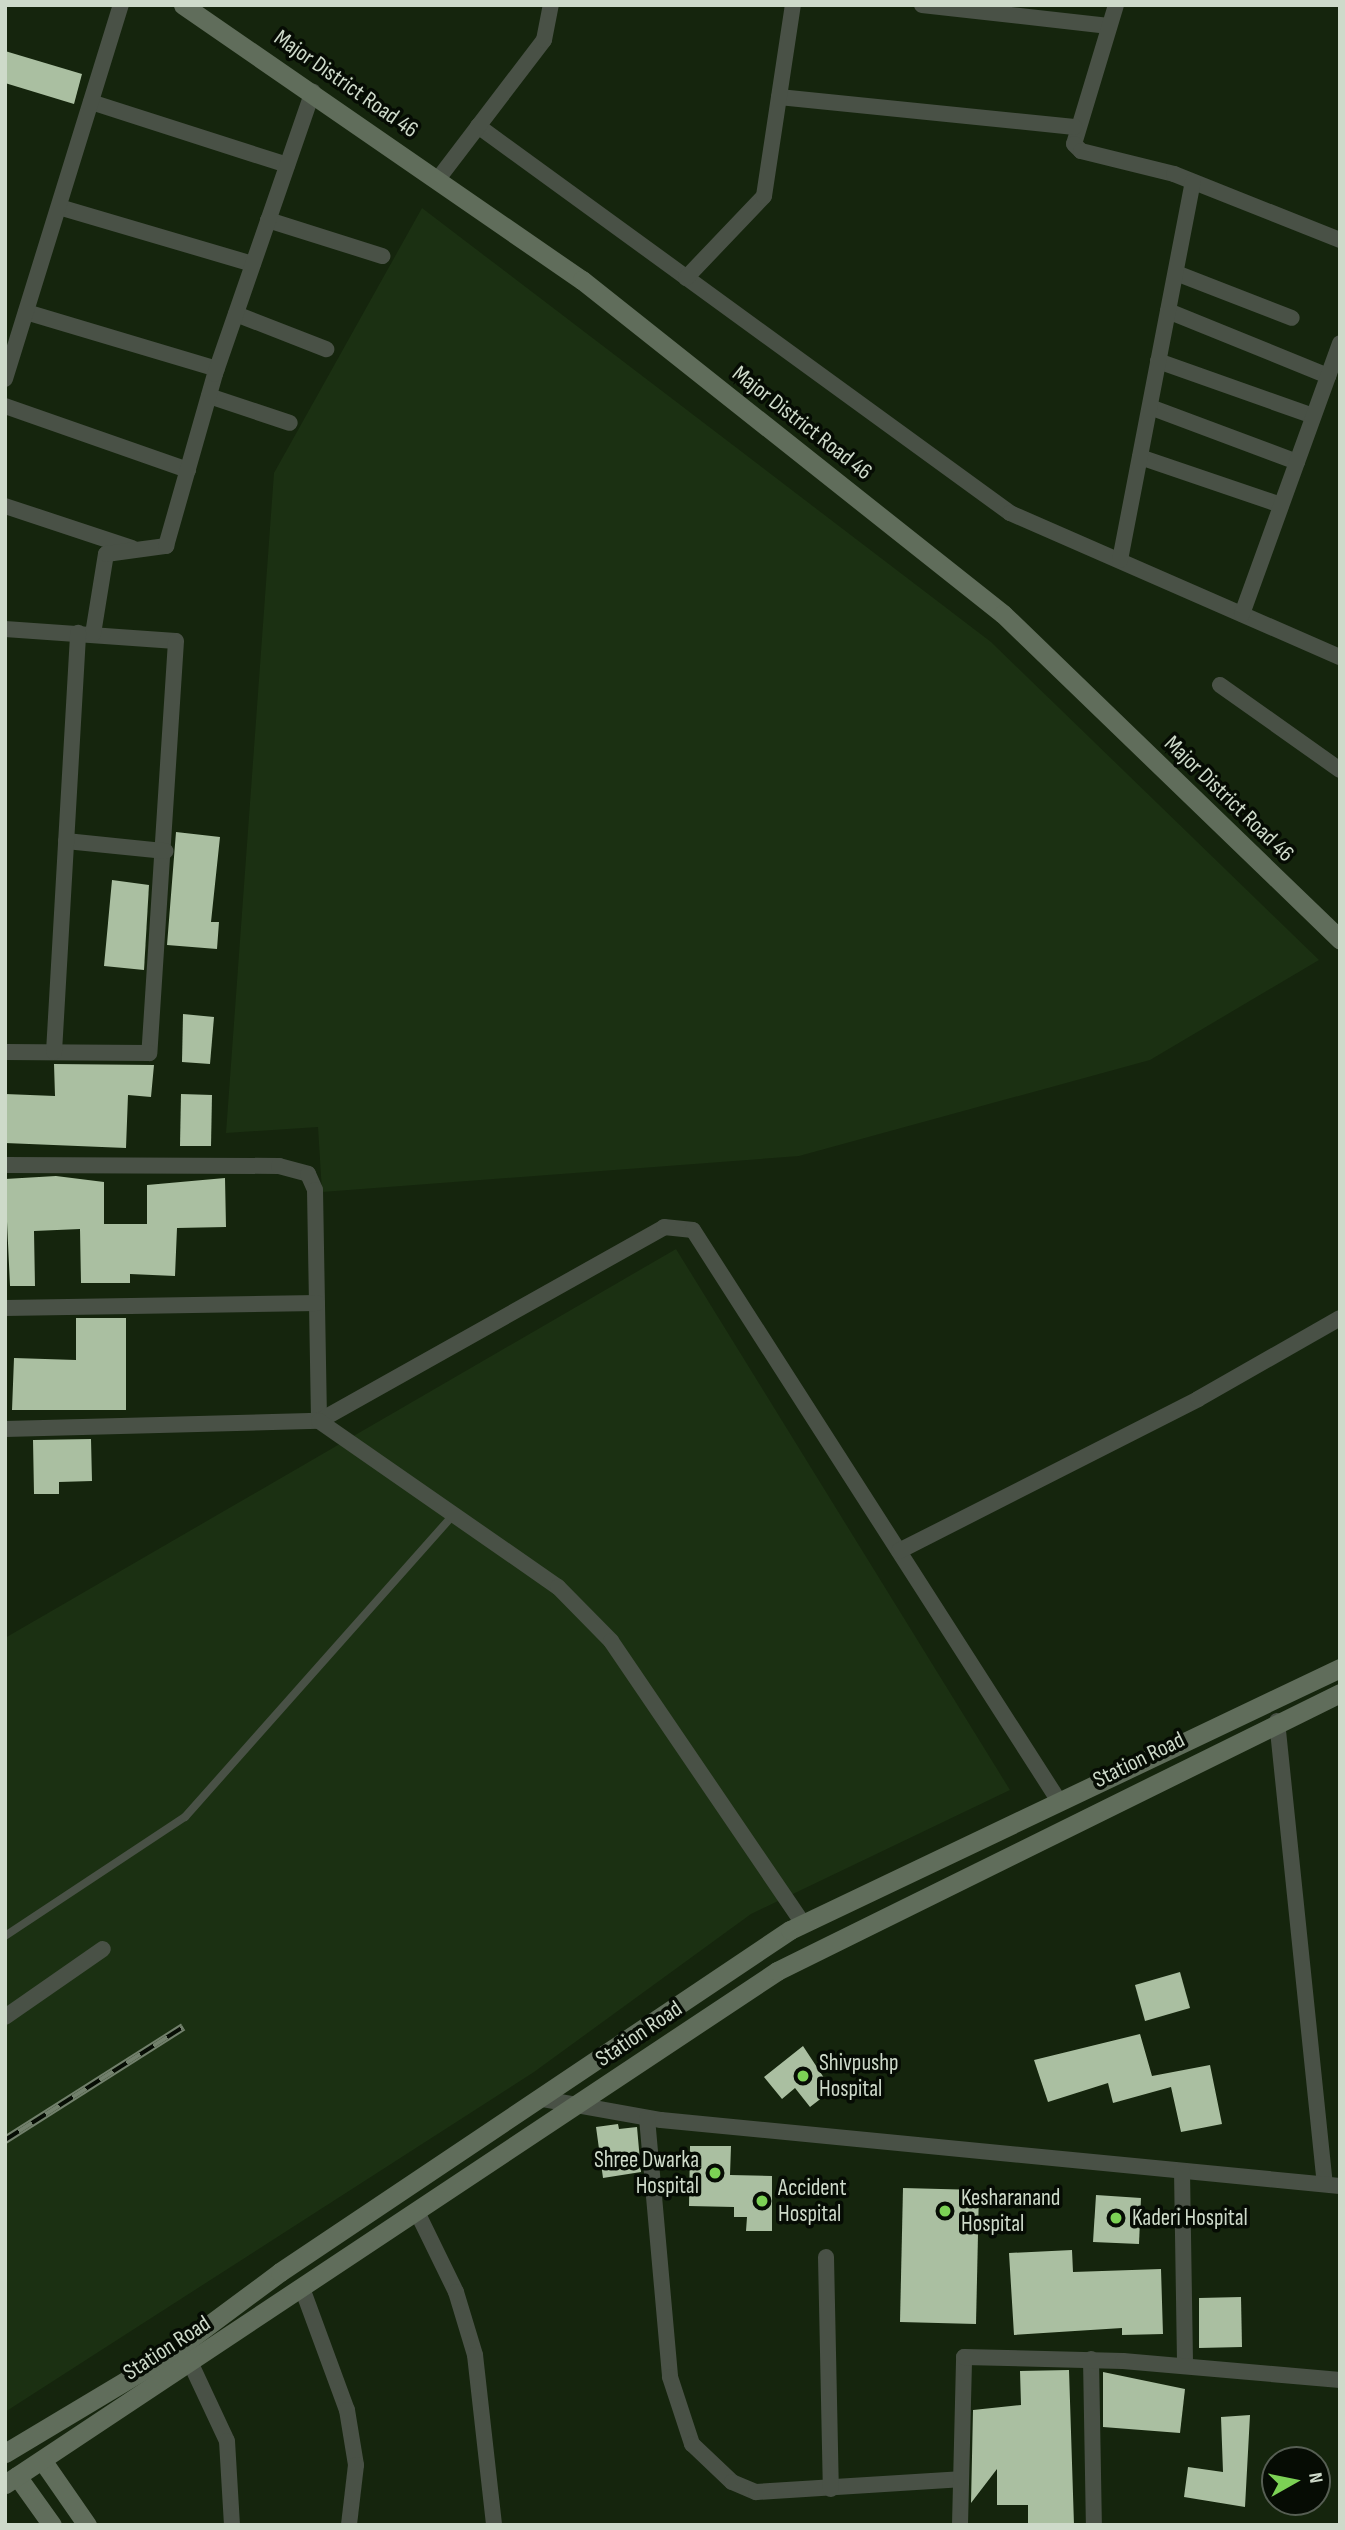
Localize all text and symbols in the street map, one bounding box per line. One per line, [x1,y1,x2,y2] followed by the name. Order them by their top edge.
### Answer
[269,24,423,144] street label: Major District Road 46
[727,360,877,486] street label: Major District Road 46
[1158,730,1300,868] street label: Major District Road 46
[1089,1726,1189,1794] street label: Station Road
[591,1995,687,2073] street label: Station Road
[819,2049,899,2103] place label: Shivpushp Hospital
[793,2066,813,2086] marker: Shivpushp Hospital
[594,2146,699,2200] place label: Shree Dwarka Hospital
[705,2163,725,2183] marker: Shree Dwarka Hospital
[778,2174,847,2228] place label: Accident Hospital
[961,2184,1060,2238] place label: Kesharanand Hospital
[752,2191,772,2211] marker: Accident Hospital
[935,2201,955,2221] marker: Kesharanand Hospital
[1132,2204,1248,2232] place label: Kaderi Hospital
[1106,2208,1126,2228] marker: Kaderi Hospital
[118,2310,216,2386] street label: Station Road
[1261,2446,1331,2516] north arrow
[1303,2471,1327,2485] text: N

